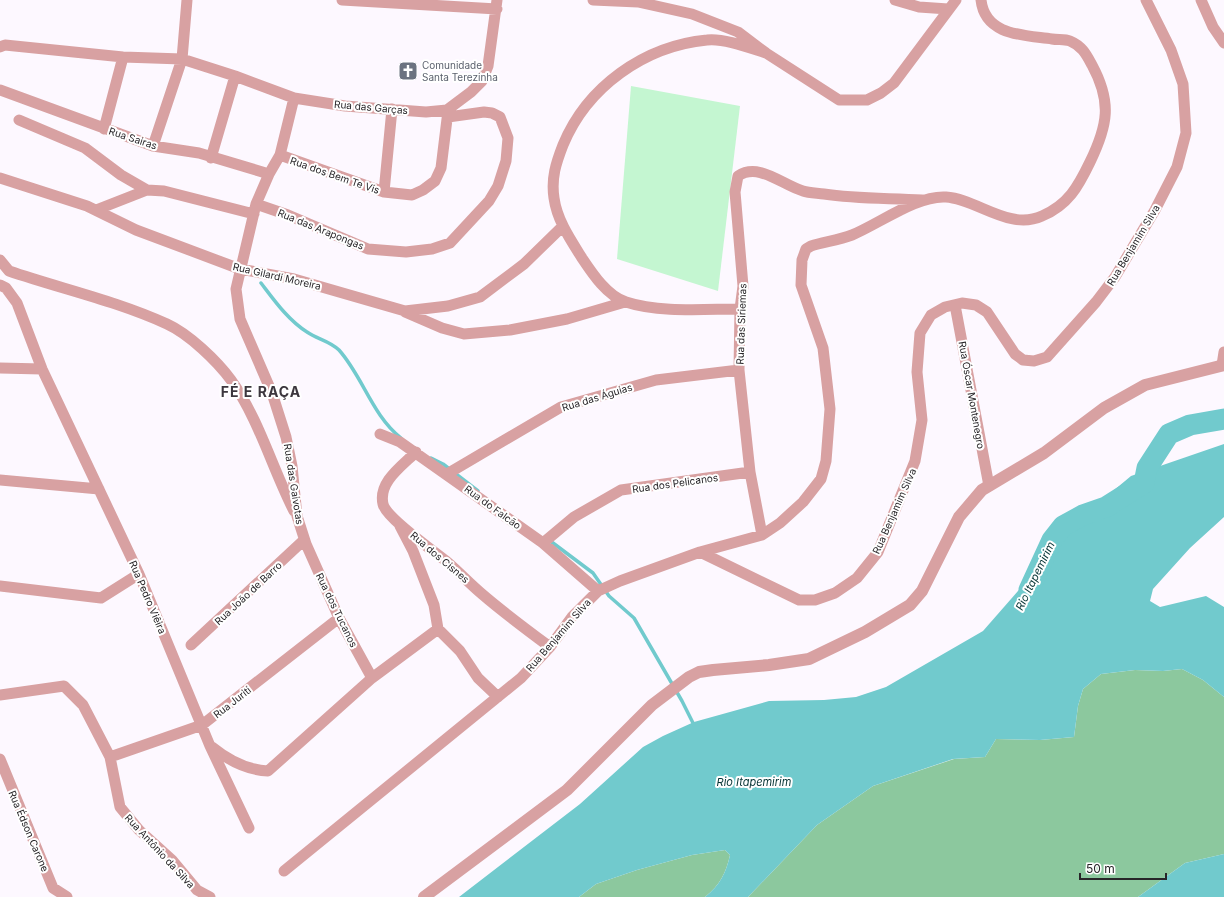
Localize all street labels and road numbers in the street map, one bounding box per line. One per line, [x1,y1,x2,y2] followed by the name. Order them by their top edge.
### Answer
[334,98,408,116] street label: Rua das Garças
[107,125,159,151] street label: Rua Sairas
[289,154,381,196] street label: Rua dos Bem Te Vis
[1104,202,1162,288] street label: Rua Benjamim Silva
[276,206,366,252] street label: Rua das Arapongas
[232,260,322,292] street label: Rua Gilardi Moreira
[734,283,748,365] street label: Rua das Siriemas
[957,340,988,450] street label: Rua Óscar Montenegro
[560,380,634,413] street label: Rua das Águias
[282,443,306,525] street label: Rua das Gaivotas
[870,466,918,556] street label: Rua Benjamim Silva
[631,471,719,495] street label: Rua dos Pelicanos
[462,483,524,531] street label: Rua do Falcão
[408,529,472,585] street label: Rua dos Cisnes
[127,559,169,635] street label: Rua Pedro Viêira
[212,559,284,627] street label: Rua João de Barro
[314,571,360,649] street label: Rua dos Tucanos
[523,596,593,674] street label: Rua Benjamim Silva
[211,684,253,720] street label: Rua Juriti
[6,788,53,874] street label: Rua Édson Carone
[123,811,197,891] street label: Rua Antônio da Silva

